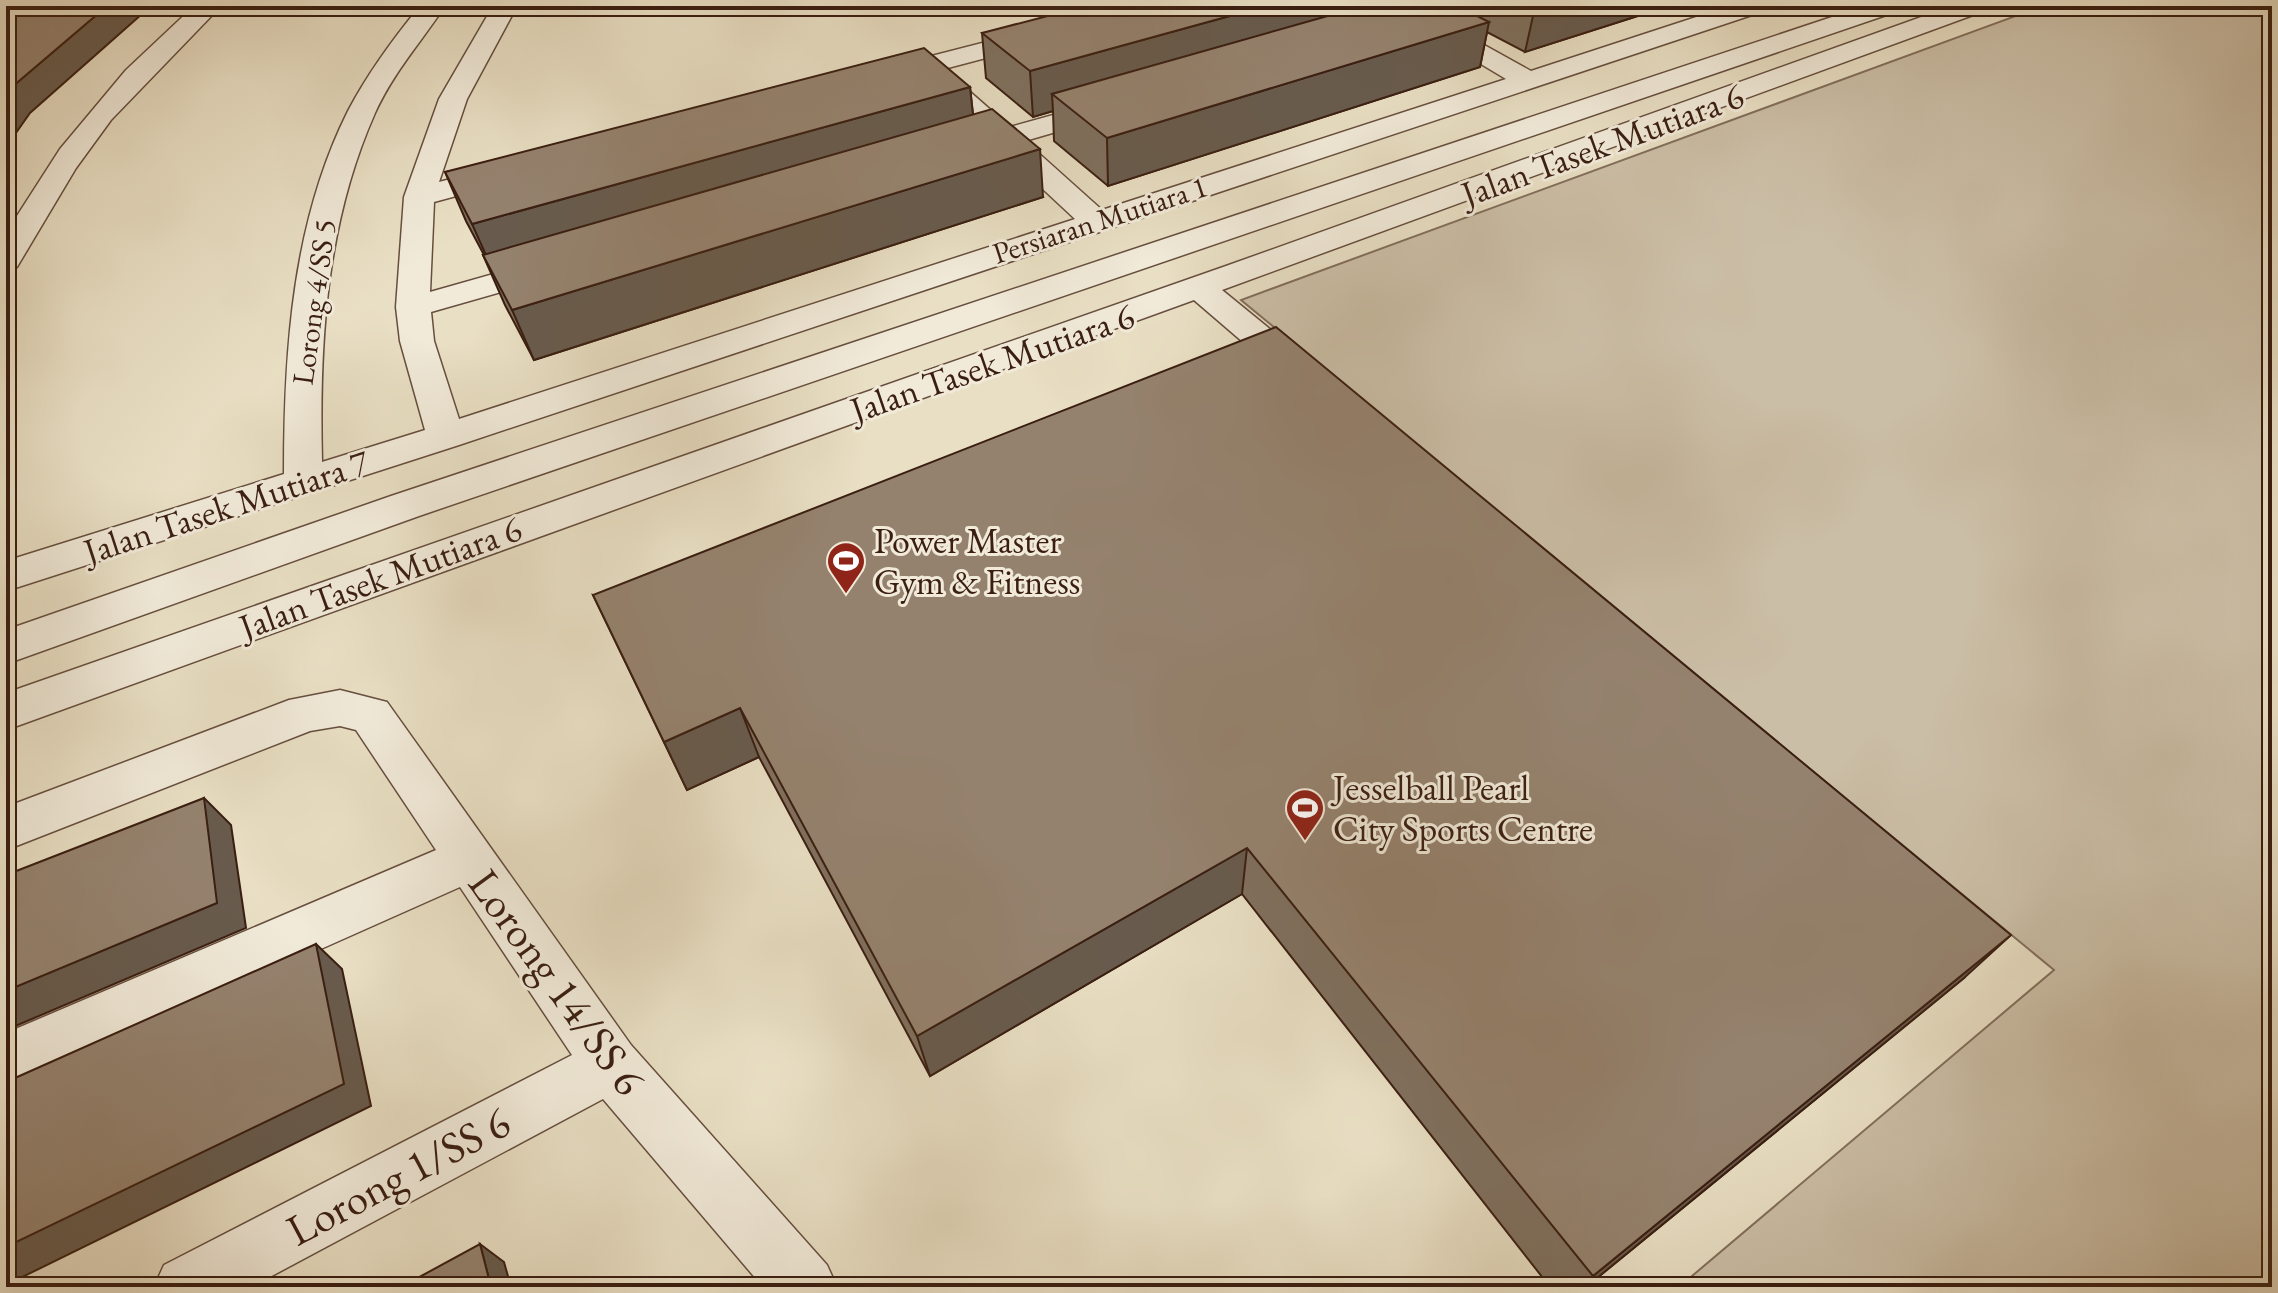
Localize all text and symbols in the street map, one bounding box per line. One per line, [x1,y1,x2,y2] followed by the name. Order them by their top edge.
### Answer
[1452,72,1750,218] street label: Jalan Tasek Mutiara 6
[987,166,1212,273] street label: Persiaran Mutiara 1
[283,217,344,387] street label: Lorong 4/SS 5
[841,292,1140,434] street label: Jalan Tasek Mutiara 6
[75,438,375,576] street label: Jalan Tasek Mutiara 7
[230,505,528,651] street label: Jalan Tasek Mutiara 6
[874,517,1081,605] place label: Power Master Gym & Fitness
[825,540,867,595] sports icon: Power Master Gym & Fitness
[1330,764,1593,852] place label: Jesselball Pearl City Sports Centre
[1284,787,1326,842] sports icon: Jesselball Pearl City Sports Centre
[456,857,659,1106] street label: Lorong 14/SS 6
[276,1093,519,1258] street label: Lorong 1/SS 6

